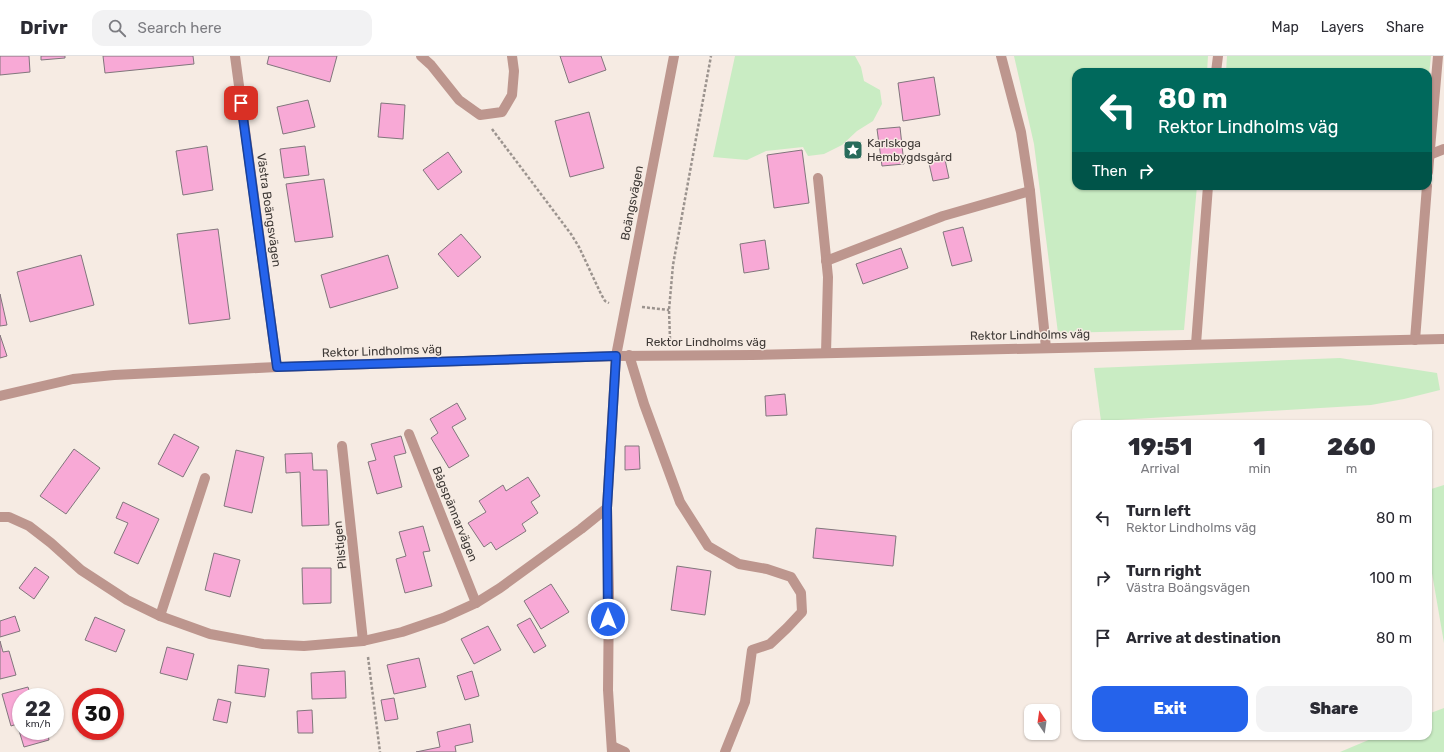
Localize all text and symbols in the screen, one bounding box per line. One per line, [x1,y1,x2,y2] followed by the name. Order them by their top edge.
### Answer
[92,10,372,46] search box
[20,16,68,39] text: Drivr
[106,17,128,39] icon: search
[138,19,222,37] text: Search here
[1272,19,1299,36] text: Map
[1321,19,1364,36] text: Layers
[1386,19,1424,36] text: Share
[1158,82,1228,115] text: 80 m
[1092,84,1144,136] icon: left
[224,86,258,120] pin
[230,92,252,114] icon: arrive
[1158,116,1338,138] text: Rektor Lindholms väg
[867,136,952,164] place label: Karlskoga Hembygdsgård
[842,139,864,161] place icon: Karlskoga Hembygdsgård
[254,152,284,268] street label: Västra Boängsvägen
[1135,160,1157,182] icon: right
[1092,162,1127,180] text: Then
[618,164,646,242] street label: Boängsvägen
[970,327,1090,343] street label: Rektor Lindholms väg
[646,335,766,349] street label: Rektor Lindholms väg
[322,342,442,360] street label: Rektor Lindholms väg
[1128,433,1192,461] text: 19:51
[1253,433,1266,461] text: 1
[1327,433,1376,461] text: 260
[1141,461,1180,476] text: Arrival
[1248,461,1271,476] text: min
[1346,461,1357,476] text: m
[429,464,481,564] street label: Bågspännarvägen
[1126,502,1191,520] text: Turn left
[1092,507,1114,529] icon: left
[1376,509,1412,527] text: 80 m
[331,520,349,570] street label: Pilstigen
[1126,520,1256,535] text: Rektor Lindholms väg
[1126,562,1201,580] text: Turn right
[1092,567,1114,589] icon: right
[1370,569,1412,587] text: 100 m
[1126,580,1250,595] text: Västra Boängsvägen
[587,598,629,640] position arrow
[1092,627,1114,649] icon: arrive
[1126,629,1281,647] text: Arrive at destination
[1376,629,1412,647] text: 80 m
[1092,686,1248,732] button: Exit
[1256,686,1412,732] button: Share
[72,688,124,740] speed limit sign: 30
[25,697,51,721] text: 22
[1024,704,1060,740] north arrow
[1024,704,1060,740] map controls
[26,718,50,730] text: km/h

